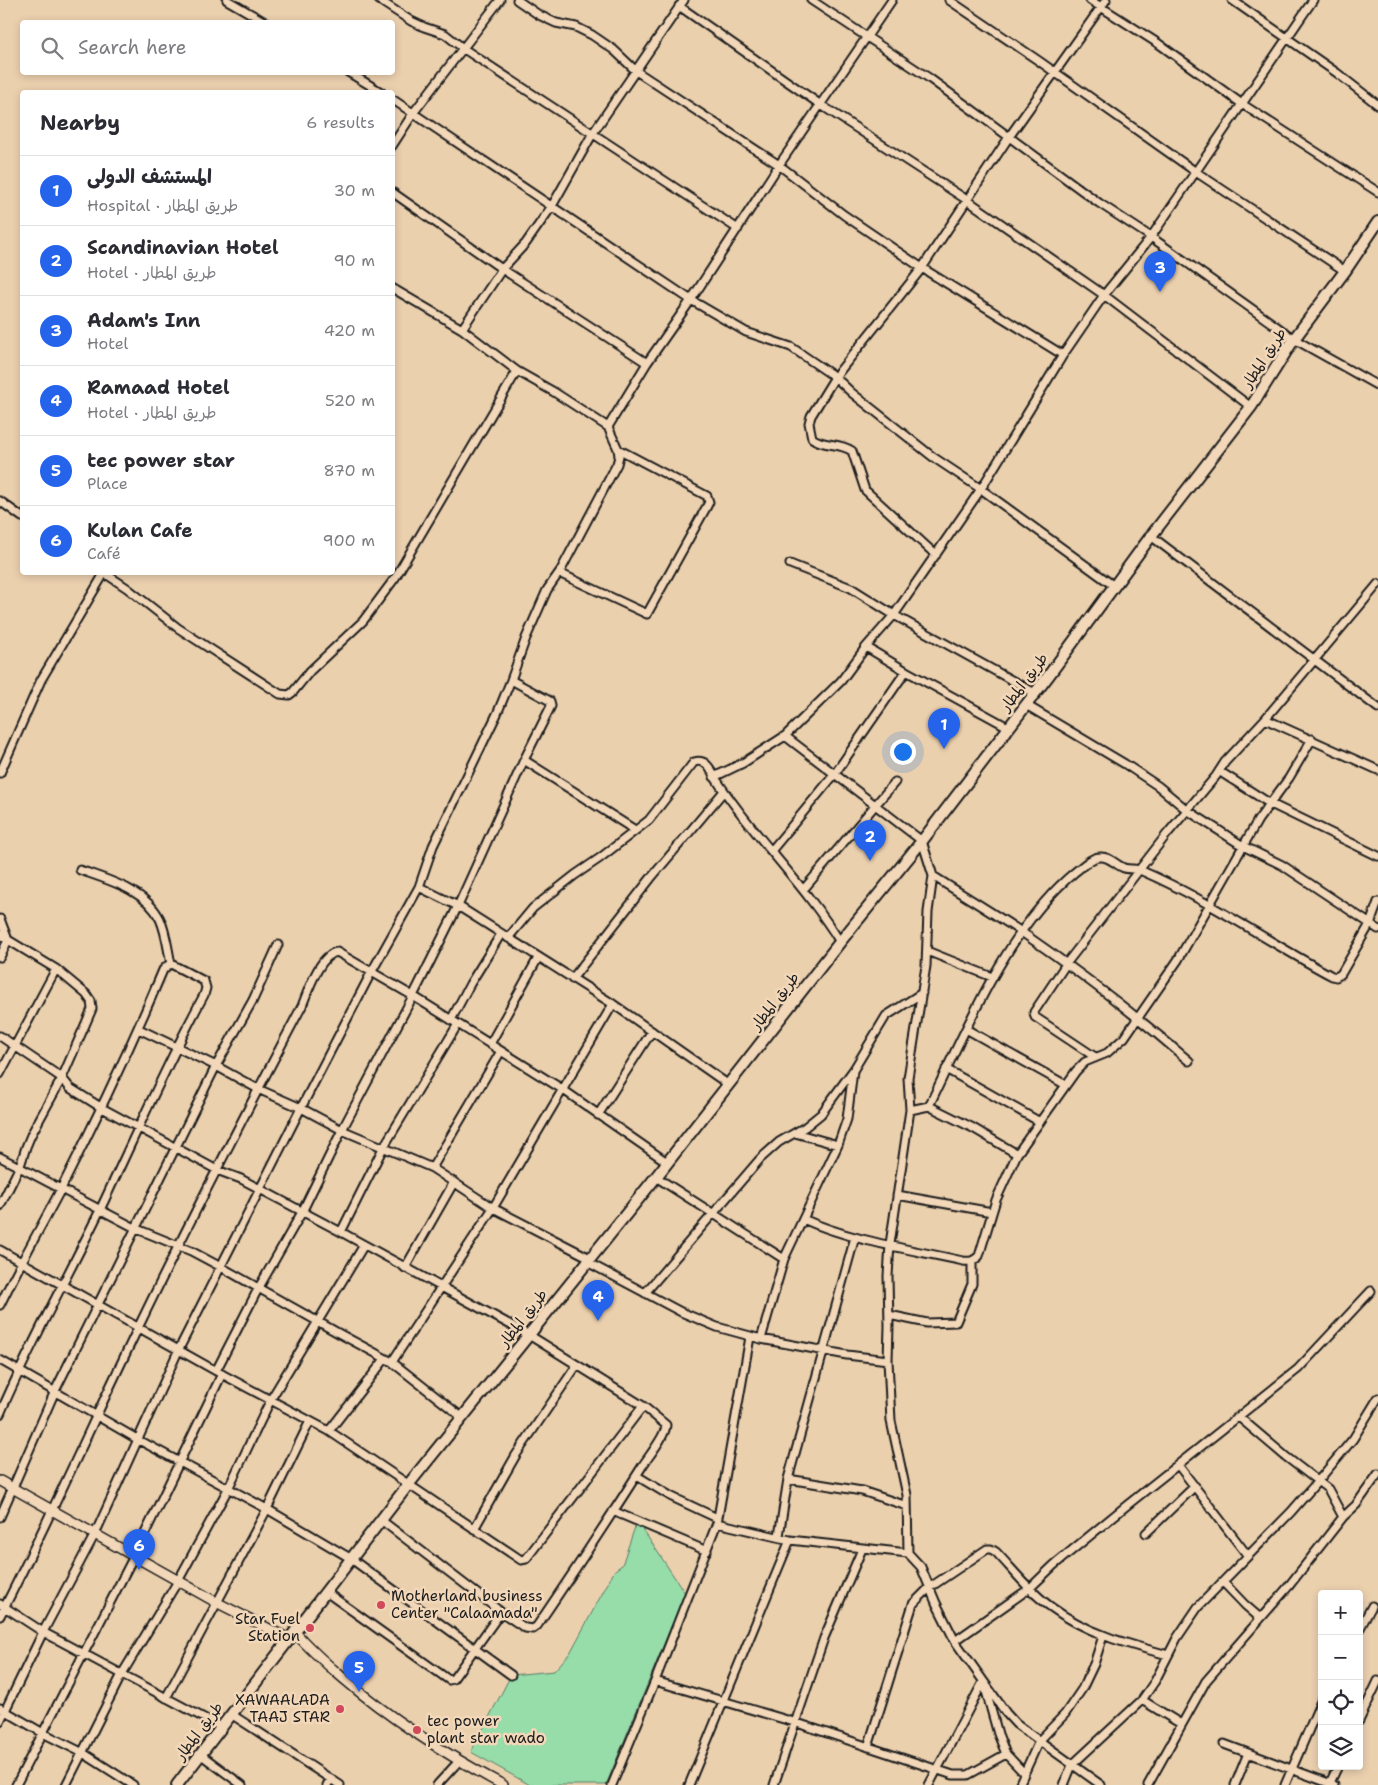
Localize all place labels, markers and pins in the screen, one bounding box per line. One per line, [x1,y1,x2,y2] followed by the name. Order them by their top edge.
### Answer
[1144,251,1176,292] pin: 3
[928,708,960,749] pin: 1
[854,820,886,861] pin: 2
[582,1280,614,1321] pin: 4
[123,1529,155,1570] pin: 6
[391,1586,543,1623] place label: Motherland business Center "Calaamada"
[375,1599,387,1611] marker: Motherland business Center "Calaamada"
[235,1609,300,1646] place label: Star Fuel Station
[304,1622,316,1634] marker: Star Fuel Station
[343,1651,375,1692] pin: 5
[235,1690,330,1727] place label: XAWAALADA TAAJ STAR
[334,1703,346,1715] marker: XAWAALADA TAAJ STAR
[427,1711,545,1748] place label: tec power plant star wado
[411,1724,423,1736] marker: tec power plant star wado

